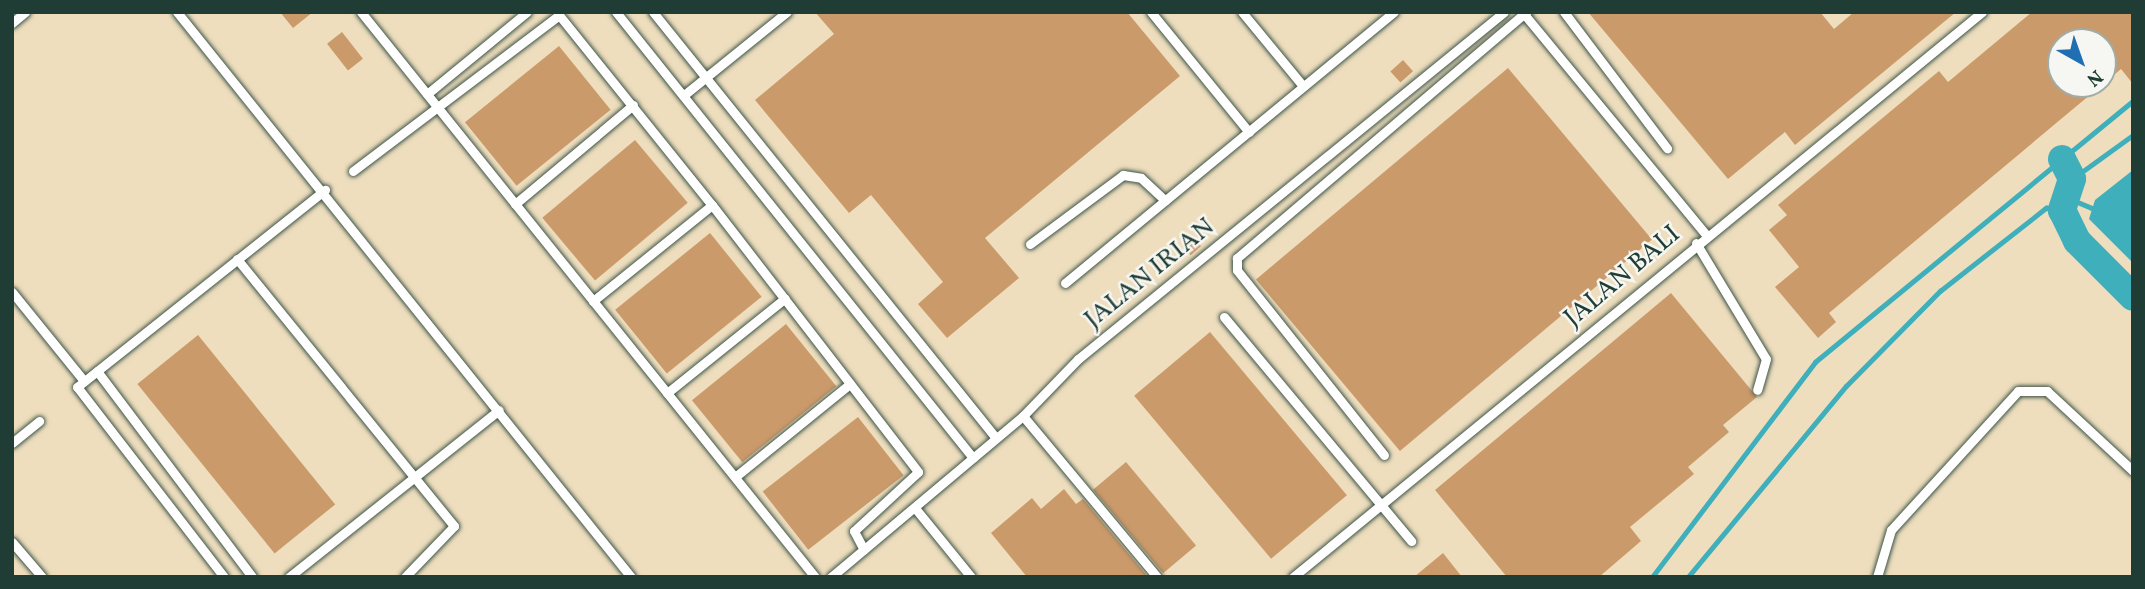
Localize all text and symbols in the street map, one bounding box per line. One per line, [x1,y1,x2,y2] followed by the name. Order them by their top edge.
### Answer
[2047,28,2117,98] north arrow
[2081,63,2108,92] text: N
[1079,212,1221,336] street label: JALAN IRIAN
[1559,220,1687,334] street label: JALAN BALI

